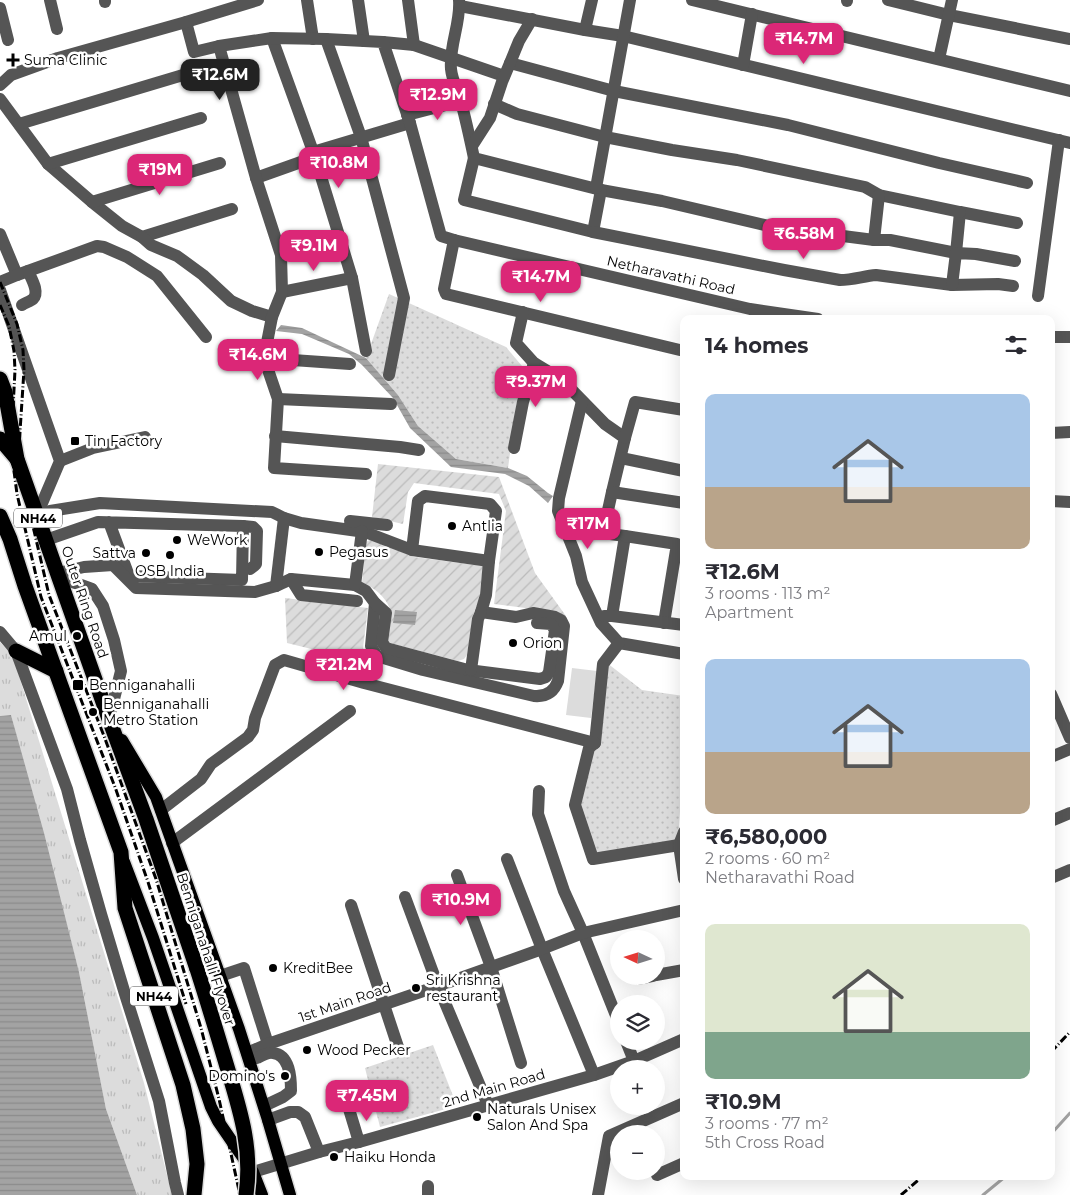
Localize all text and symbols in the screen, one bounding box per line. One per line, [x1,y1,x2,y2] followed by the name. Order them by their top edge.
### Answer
[763,22,845,65] pin: ₹14.7M
[775,29,833,48] text: ₹14.7M
[24,51,107,69] place label: Suma Clinic
[6,53,20,67] marker: Suma Clinic
[179,58,261,101] pin: ₹12.6M
[191,65,249,84] text: ₹12.6M
[397,78,479,121] pin: ₹12.9M
[409,85,467,104] text: ₹12.9M
[298,146,380,189] pin: ₹10.8M
[310,153,368,172] text: ₹10.8M
[130,154,190,196] pin: ₹19M
[138,160,182,179] text: ₹19M
[763,218,845,260] pin: ₹6.58M
[773,224,835,243] text: ₹6.58M
[279,230,349,272] pin: ₹9.1M
[290,236,338,255] text: ₹9.1M
[605,251,737,299] street label: Netharavathi Road
[500,260,582,303] pin: ₹14.7M
[512,267,570,286] text: ₹14.7M
[1002,331,1030,359] icon: filters
[705,333,809,358] text: 14 homes
[217,338,299,381] pin: ₹14.6M
[229,345,287,364] text: ₹14.6M
[495,366,577,408] pin: ₹9.37M
[506,372,566,391] text: ₹9.37M
[823,426,913,516] icon: home
[85,432,162,450] place label: Tin Factory
[69,435,81,447] marker: Tin Factory
[14,508,62,528] road number: NH44
[558,508,618,550] pin: ₹17M
[566,514,610,533] text: ₹17M
[462,517,503,535] place label: Antlia
[446,520,458,532] marker: Antlia
[187,531,248,549] place label: WeWork
[171,534,183,546] marker: WeWork
[329,543,388,561] place label: Pegasus
[57,544,113,660] street label: Outer Ring Road
[93,544,136,562] place label: Sattva
[313,546,325,558] marker: Pegasus
[140,547,152,559] marker: Sattva
[164,549,176,561] marker: OSB India
[705,559,780,584] text: ₹12.6M
[135,562,205,580] place label: OSB India
[705,584,830,603] text: 3 rooms · 113 m²
[705,603,794,622] text: Apartment
[29,627,67,645] place label: Amul
[71,630,83,642] marker: Amul
[523,634,562,652] place label: Orion
[507,637,519,649] marker: Orion
[303,648,385,691] pin: ₹21.2M
[316,655,372,674] text: ₹21.2M
[89,676,195,694] place label: Benniganahalli
[71,678,85,692] marker: Benniganahalli
[823,691,913,781] icon: home
[103,695,209,729] place label: Benniganahalli Metro Station
[87,706,99,718] marker: Benniganahalli Metro Station
[705,824,827,849] text: ₹6,580,000
[705,849,830,868] text: 2 rooms · 60 m²
[705,868,855,887] text: Netharavathi Road
[173,870,239,1028] street label: Benniganahalli Flyover
[420,884,502,926] pin: ₹10.9M
[432,890,490,909] text: ₹10.9M
[610,930,665,985] north arrow
[610,930,665,1180] map controls
[823,956,913,1046] icon: home
[283,959,353,977] place label: KreditBee
[267,962,279,974] marker: KreditBee
[426,971,501,1005] place label: Sri Krishna restaurant
[297,978,393,1026] street label: 1st Main Road
[410,982,422,994] marker: Sri Krishna restaurant
[130,986,178,1006] road number: NH44
[610,995,665,1050] button: layers
[317,1041,411,1059] place label: Wood Pecker
[301,1044,313,1056] marker: Wood Pecker
[610,1060,665,1115] button: +
[441,1065,547,1111] street label: 2nd Main Road
[208,1067,275,1085] place label: Domino's
[279,1070,291,1082] marker: Domino's
[326,1080,408,1122] pin: ₹7.45M
[337,1086,397,1105] text: ₹7.45M
[705,1089,782,1114] text: ₹10.9M
[487,1100,597,1134] place label: Naturals Unisex Salon And Spa
[471,1111,483,1123] marker: Naturals Unisex Salon And Spa
[705,1114,829,1133] text: 3 rooms · 77 m²
[610,1125,665,1180] button: −
[705,1133,825,1152] text: 5th Cross Road
[344,1148,436,1166] place label: Haiku Honda
[328,1151,340,1163] marker: Haiku Honda

